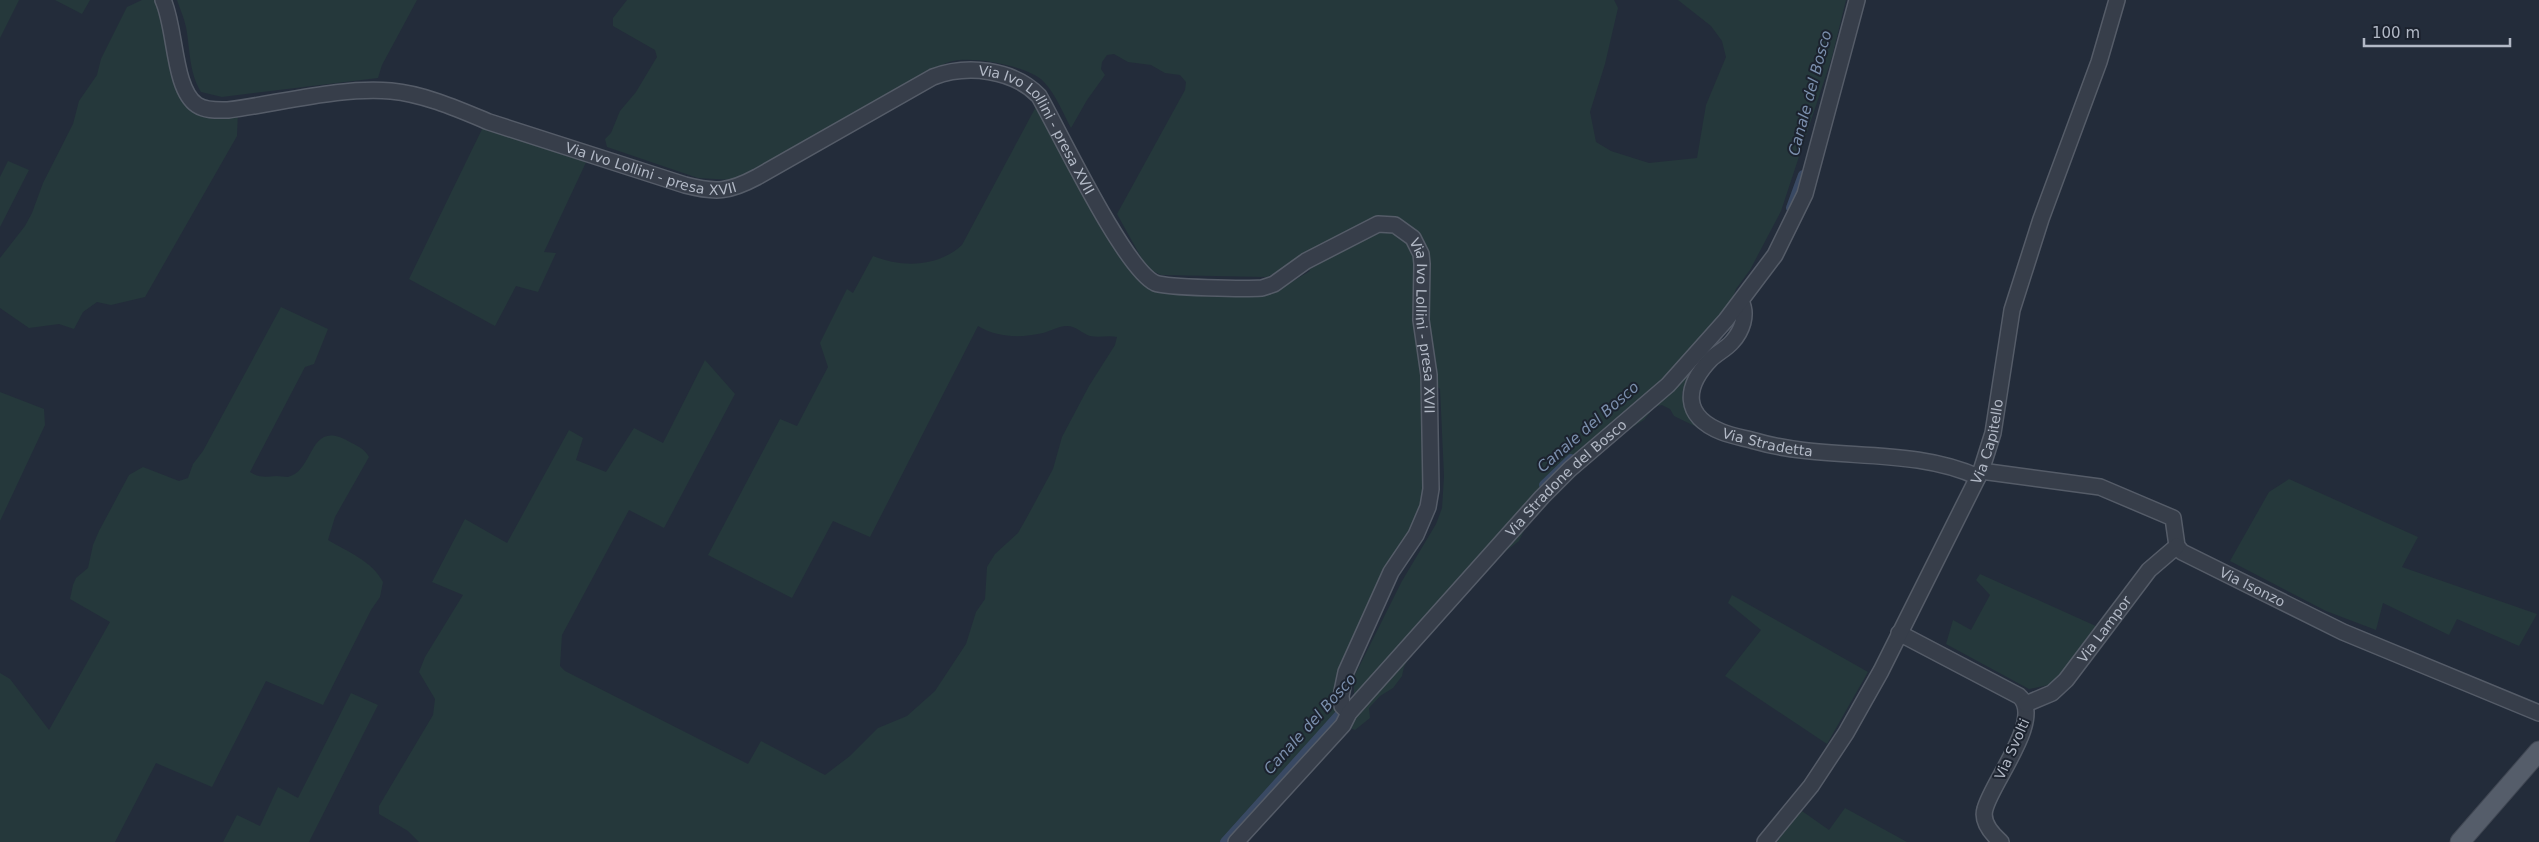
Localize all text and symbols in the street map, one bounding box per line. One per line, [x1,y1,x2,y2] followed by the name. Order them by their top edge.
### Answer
[2364,15,2510,47] scale bar
[2372,24,2420,42] text: 100 m
[1785,28,1835,158] water label: Canale del Bosco
[978,62,1098,197] street label: Via Ivo Lollini - presa XVII
[563,139,738,198] street label: Via Ivo Lollini - presa XVII
[1406,235,1438,414] street label: Via Ivo Lollini - presa XVII
[1533,378,1643,476] water label: Canale del Bosco
[1968,398,2006,487] street label: Via Capitello
[1502,416,1630,540] street label: Via Stradone del Bosco
[1720,425,1814,459] street label: Via Stradetta
[2217,564,2288,610] street label: Via Isonzo
[2074,592,2135,666] street label: Via Lampor
[1260,670,1360,778] water label: Canale del Bosco
[1991,716,2033,782] street label: Via Svolti

